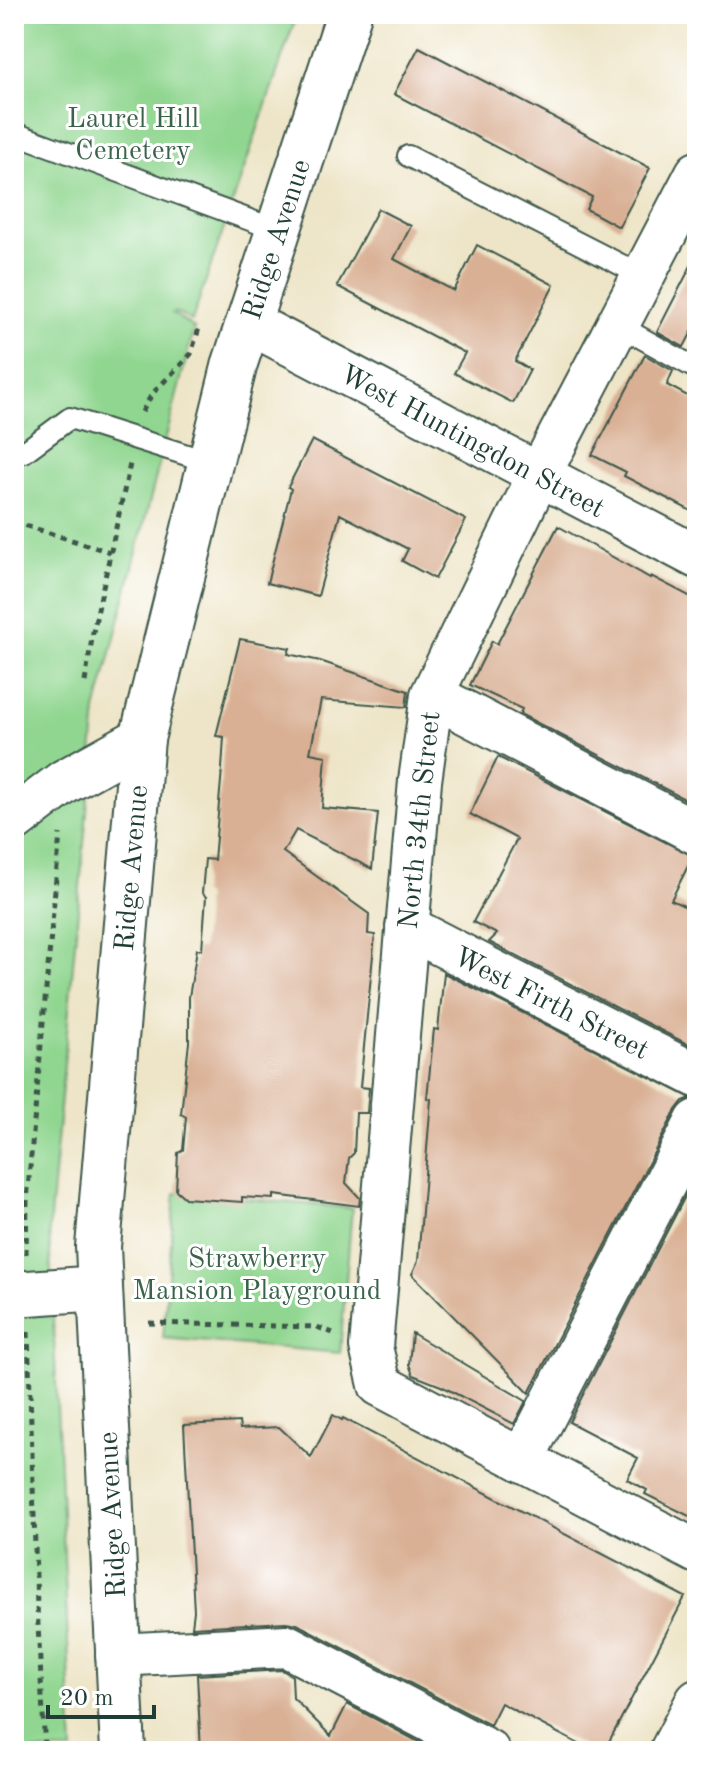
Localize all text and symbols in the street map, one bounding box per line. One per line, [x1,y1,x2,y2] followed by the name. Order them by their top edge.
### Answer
[67,106,199,166] park label: Laurel Hill Cemetery
[239,156,317,324] street label: Ridge Avenue
[335,361,609,524] street label: West Huntingdon Street
[396,710,446,931] street label: North 34th Street
[112,784,154,953] street label: Ridge Avenue
[449,943,653,1066] street label: West Firth Street
[133,1246,381,1306] park label: Strawberry Mansion Playground
[96,1431,132,1599] street label: Ridge Avenue
[48,1669,154,1719] scale bar
[60,1687,114,1711] text: 20 m

